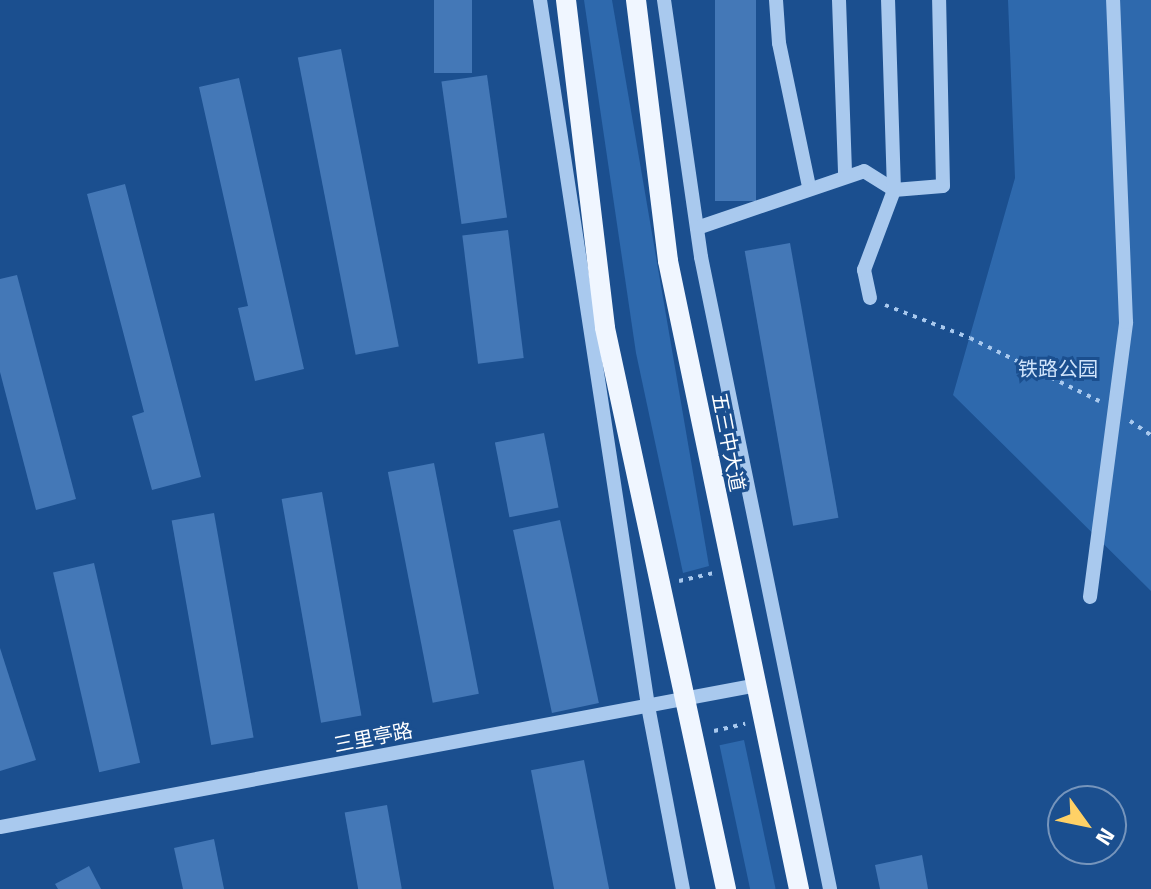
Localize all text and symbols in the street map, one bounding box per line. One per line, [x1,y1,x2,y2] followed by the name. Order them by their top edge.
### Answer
[1018,356,1098,380] park label: 铁路公园
[708,391,750,493] street label: 五三中大道
[331,718,415,756] street label: 三里亭路
[1047,785,1127,865] north arrow
[1087,821,1124,853] text: N

